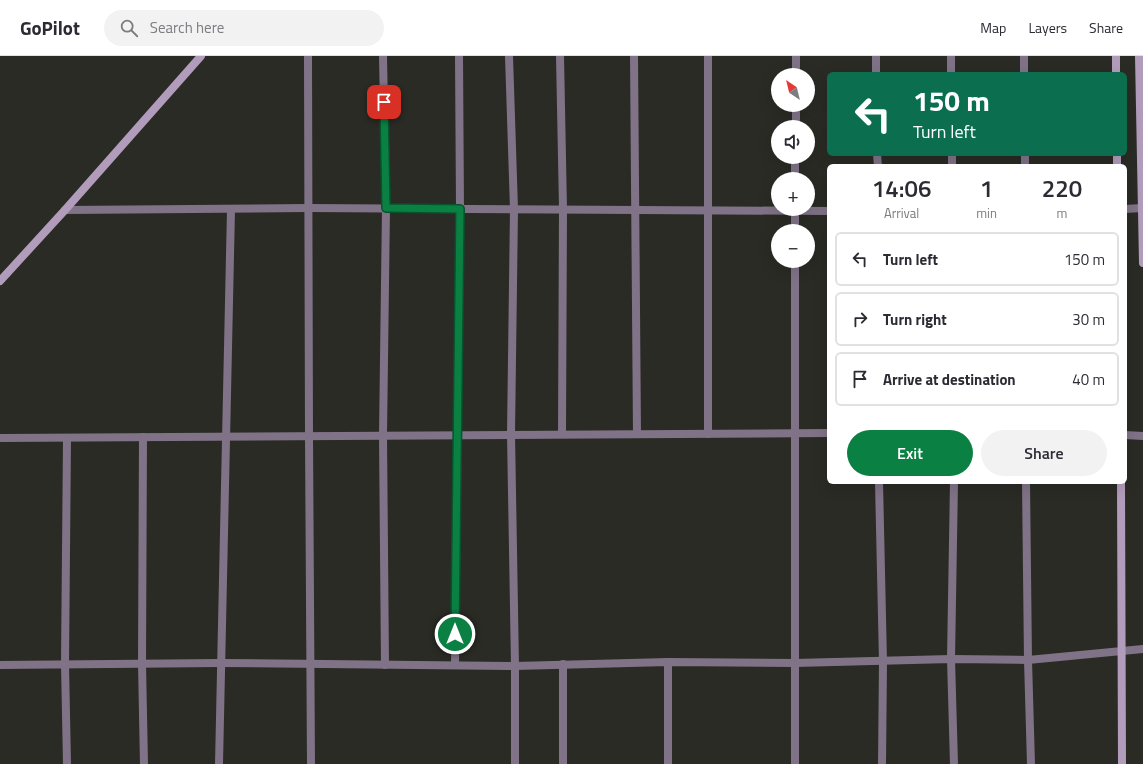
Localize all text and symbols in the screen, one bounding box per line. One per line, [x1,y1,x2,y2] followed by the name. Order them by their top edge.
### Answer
[104,10,384,46] search box
[20,13,80,42] text: GoPilot
[150,16,224,39] text: Search here
[118,17,140,39] icon: search
[980,17,1006,38] text: Map
[1028,17,1067,38] text: Layers
[1089,17,1123,38] text: Share
[771,68,815,112] north arrow
[771,68,815,268] map controls
[913,79,990,122] text: 150 m
[367,85,401,119] pin
[847,88,899,140] icon: left
[373,91,395,113] icon: arrive
[913,118,976,145] text: Turn left
[771,120,815,164] button: sound
[872,170,931,206] text: 14:06
[980,170,993,206] text: 1
[1042,170,1082,206] text: 220
[771,172,815,216] button: +
[884,203,919,223] text: Arrival
[976,203,997,223] text: min
[1057,203,1067,223] text: m
[771,224,815,268] button: −
[849,248,871,270] icon: left
[883,248,938,271] text: Turn left
[1064,248,1105,271] text: 150 m
[849,308,871,330] icon: right
[883,308,947,331] text: Turn right
[1072,308,1105,331] text: 30 m
[849,368,871,390] icon: arrive
[883,368,1016,391] text: Arrive at destination
[1072,368,1105,391] text: 40 m
[847,430,973,476] button: Exit
[981,430,1107,476] button: Share
[434,613,476,655] position arrow

